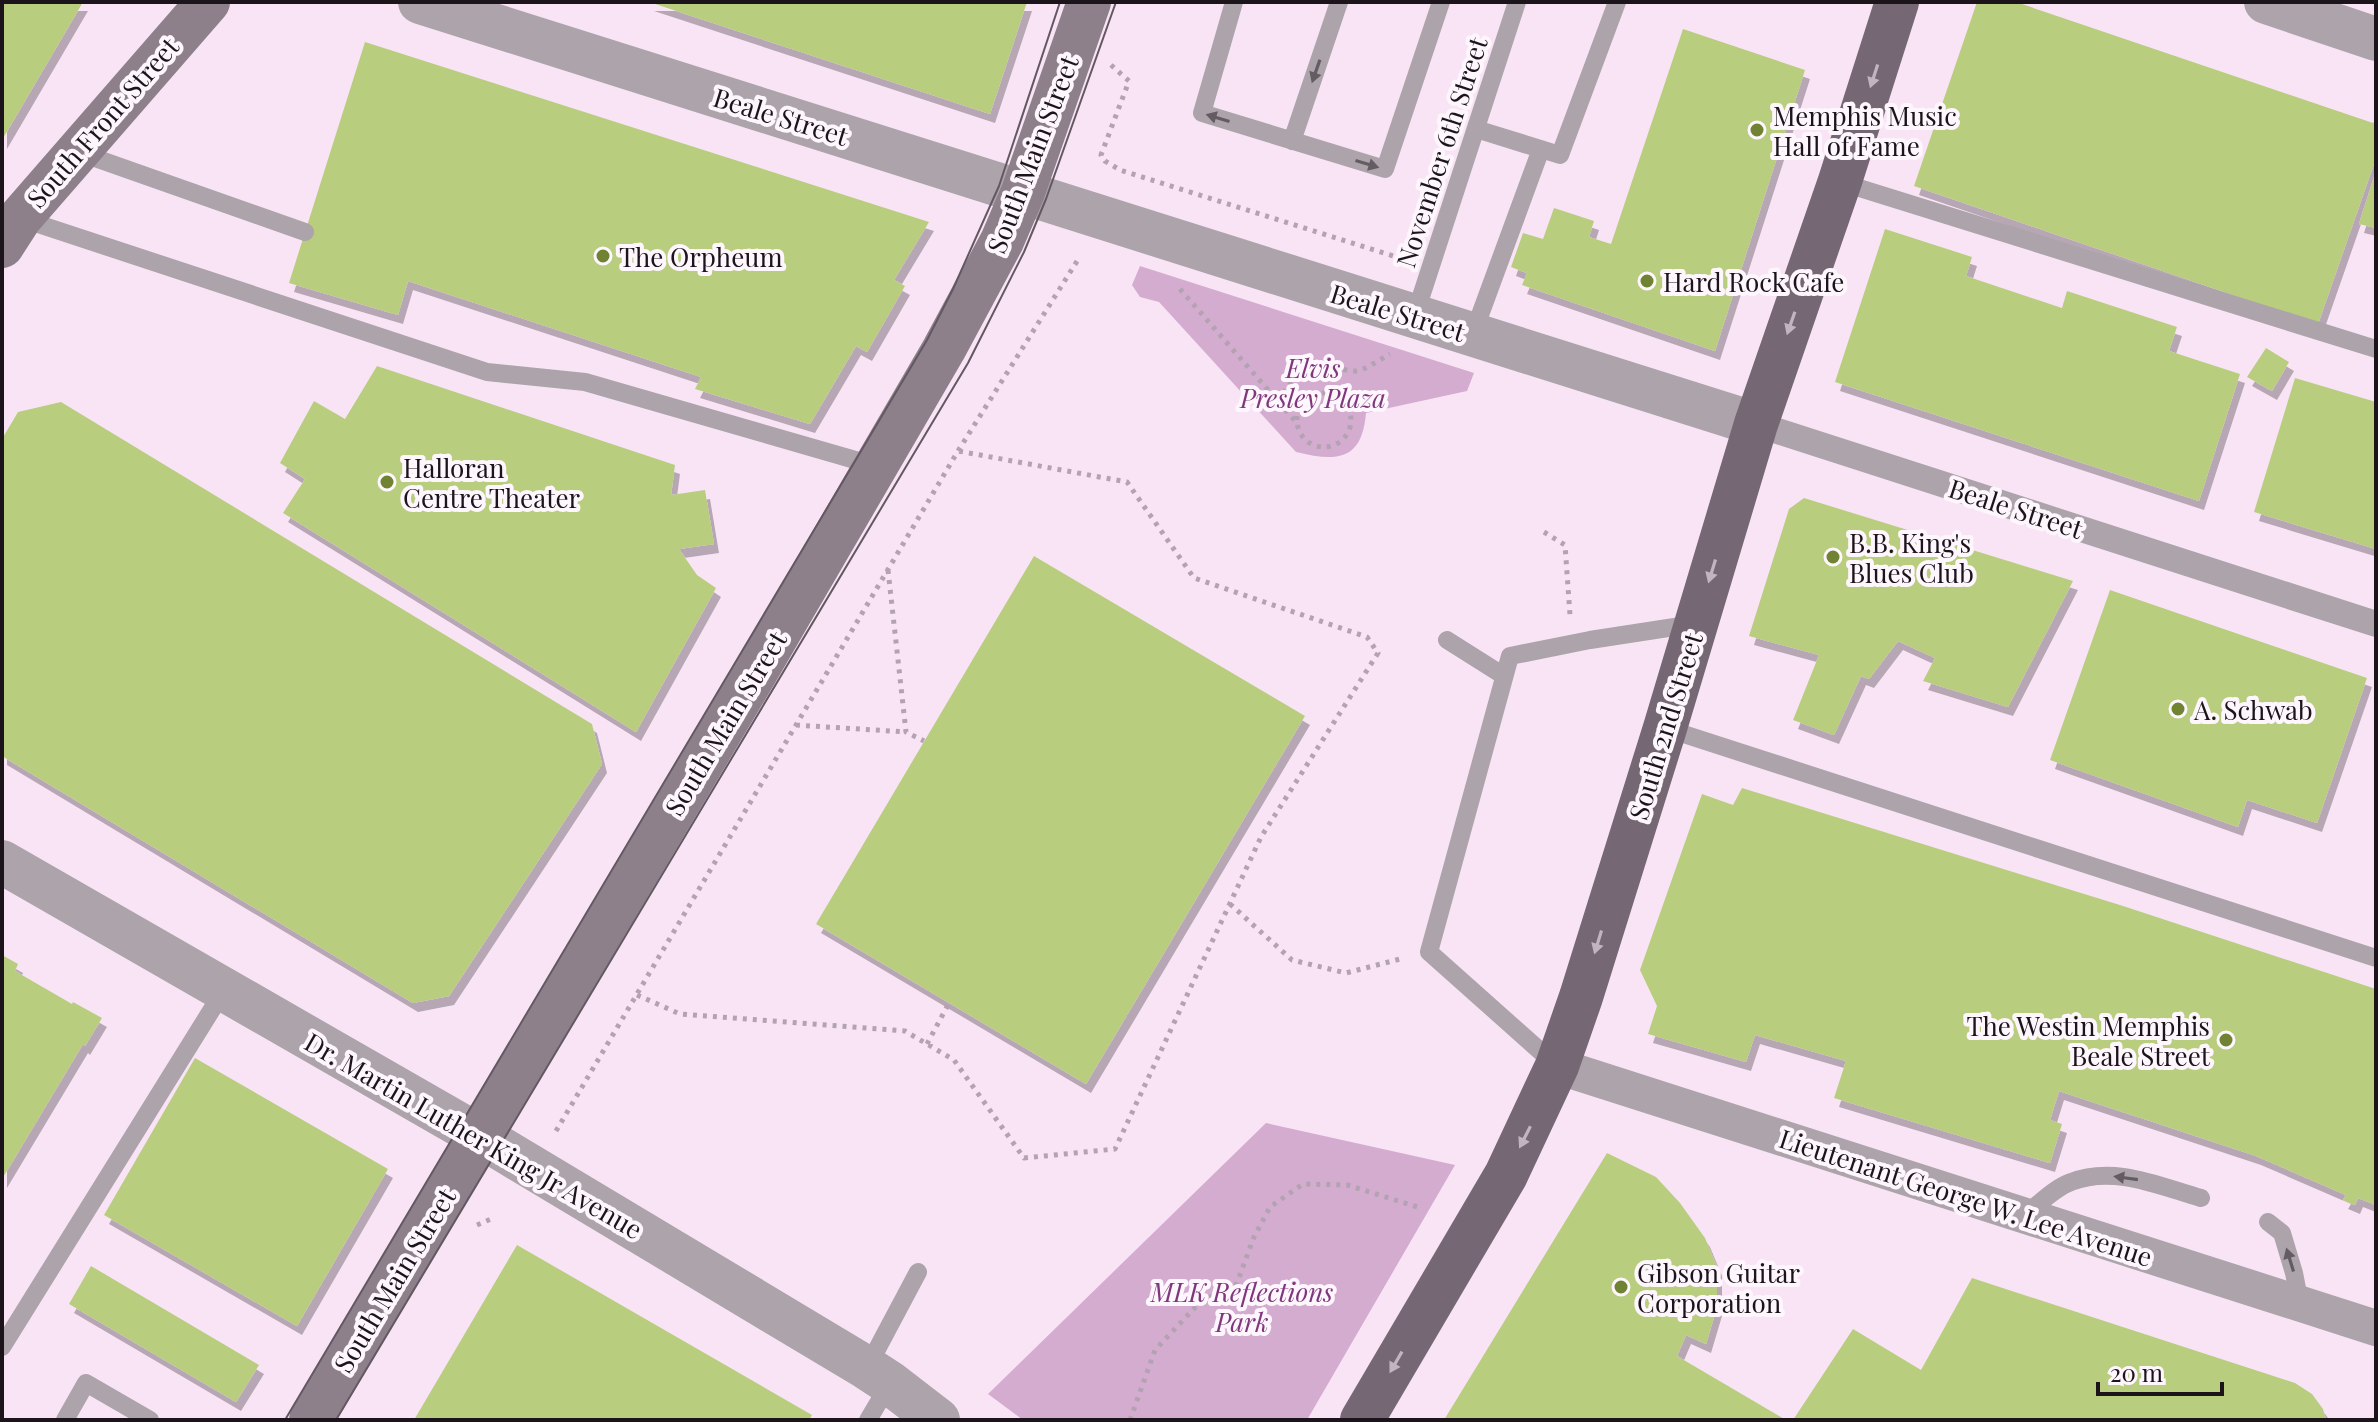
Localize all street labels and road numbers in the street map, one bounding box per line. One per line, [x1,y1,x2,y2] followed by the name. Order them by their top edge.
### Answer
[18,29,186,215] street label: South Front Street
[1387,32,1495,272] street label: November 6th Street
[978,49,1086,258] street label: South Main Street
[709,79,853,153] street label: Beale Street
[1326,275,1470,349] street label: Beale Street
[1945,470,2088,546] street label: Beale Street
[656,624,794,822] street label: South Main Street
[1620,627,1710,824] street label: South 2nd Street
[299,1024,649,1246] street label: Dr. Martin Luther King Jr Avenue
[1775,1120,2157,1274] street label: Lieutenant George W. Lee Avenue
[325,1181,463,1379] street label: South Main Street

